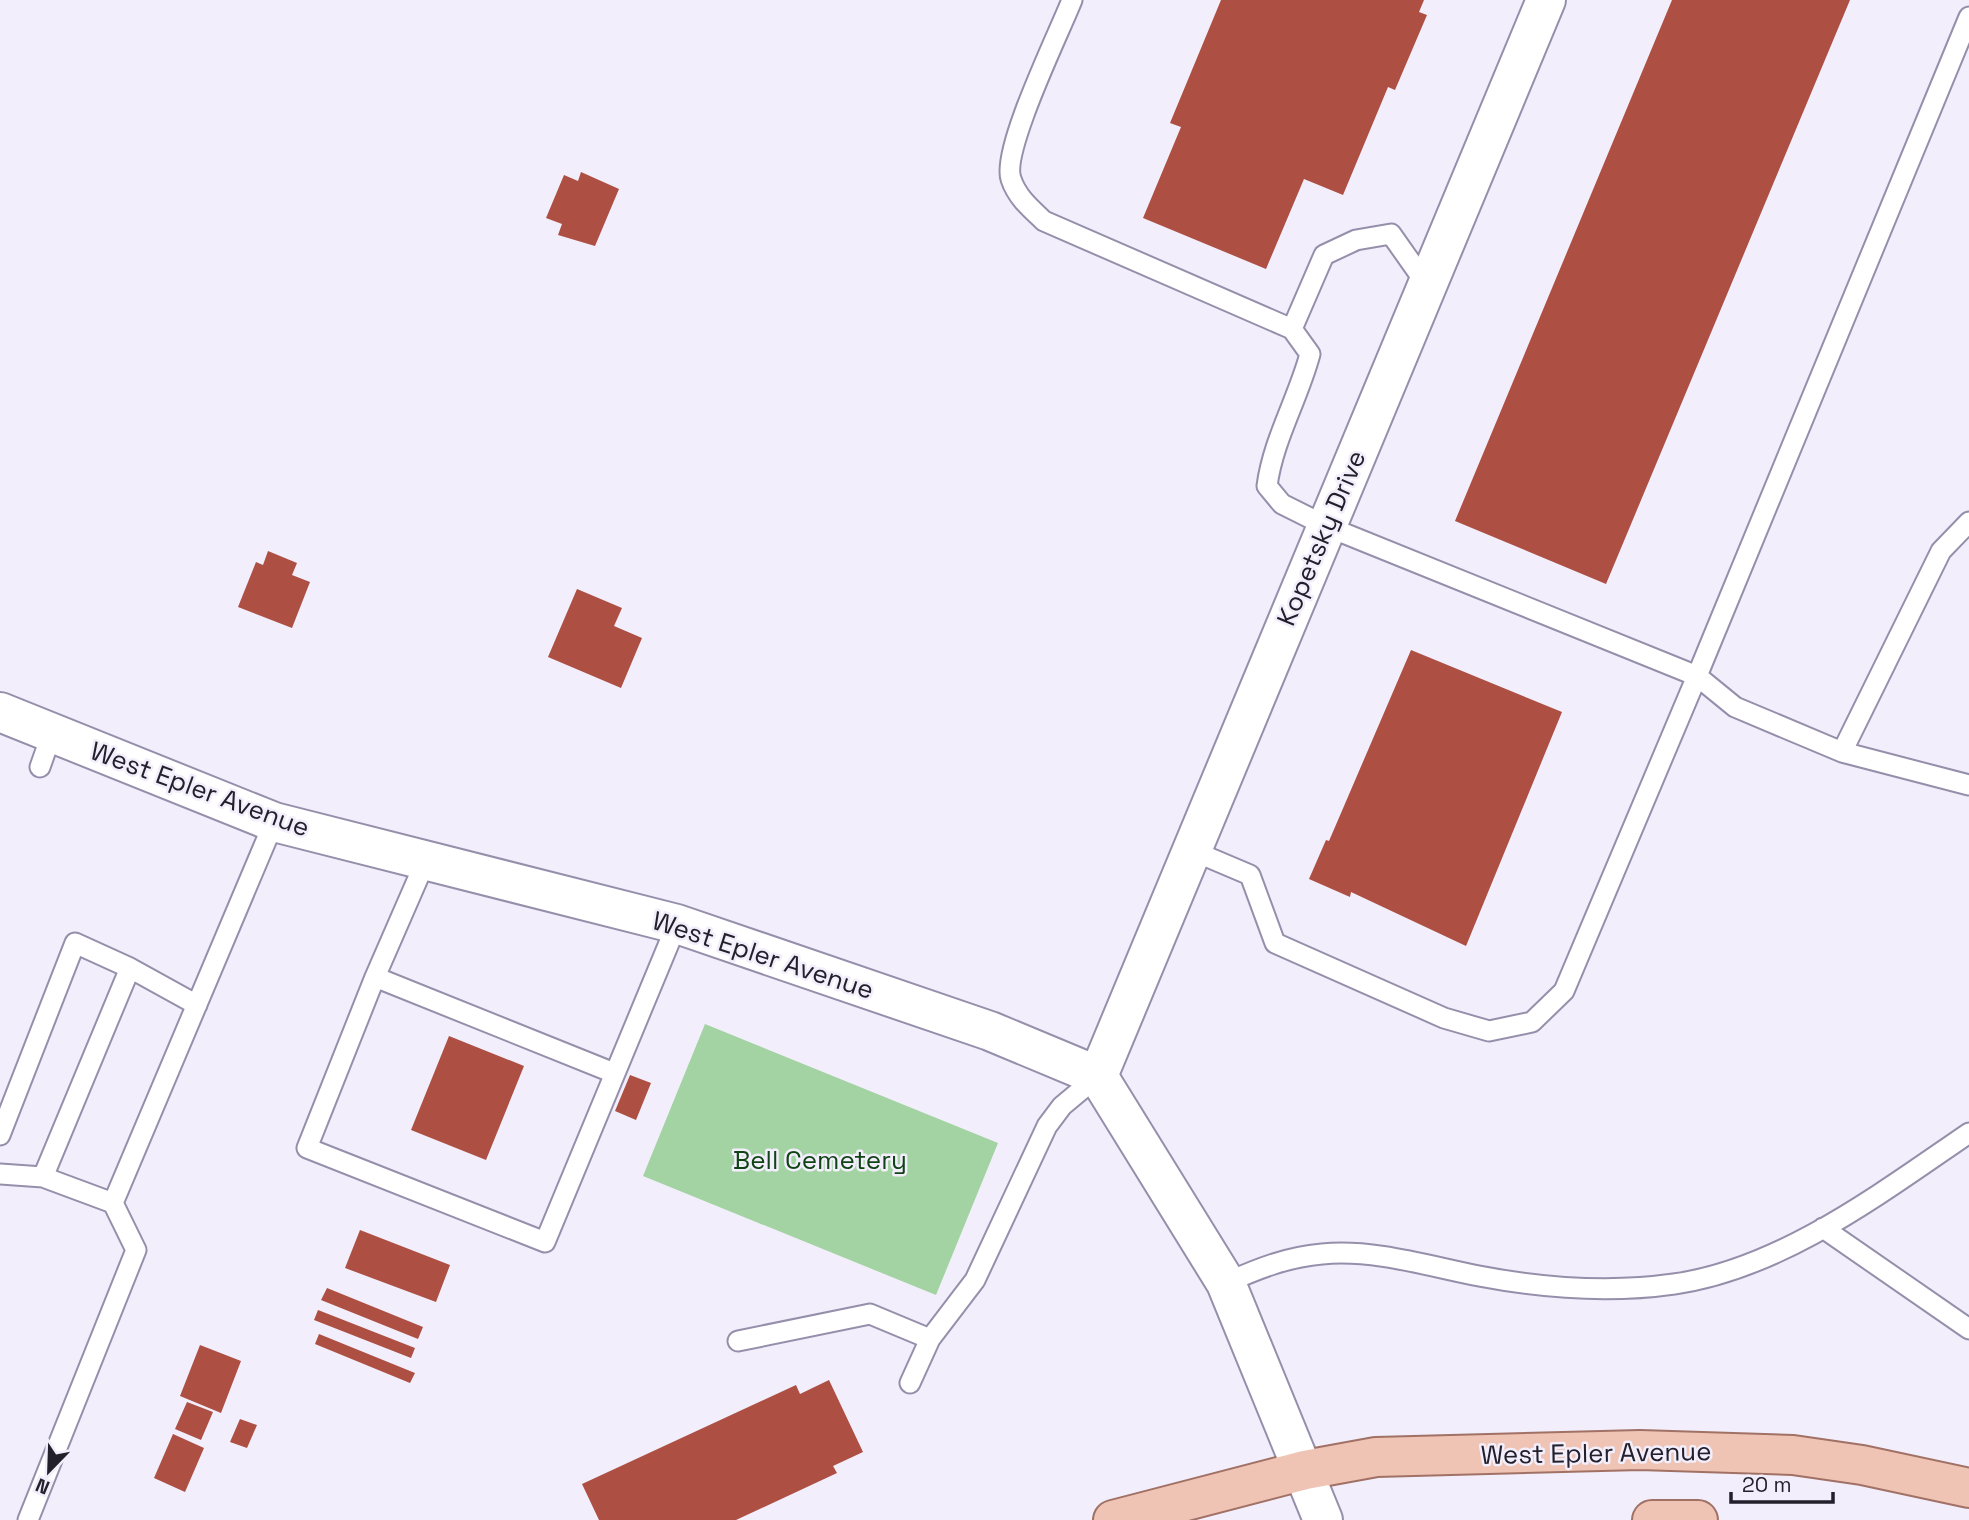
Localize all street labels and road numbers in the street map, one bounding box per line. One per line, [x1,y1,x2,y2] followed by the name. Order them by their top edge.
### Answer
[1269,445,1373,631] street label: Kopetsky Drive
[86,734,314,844] street label: West Epler Avenue
[648,903,878,1007] street label: West Epler Avenue
[1480,1434,1712,1472] street label: West Epler Avenue

